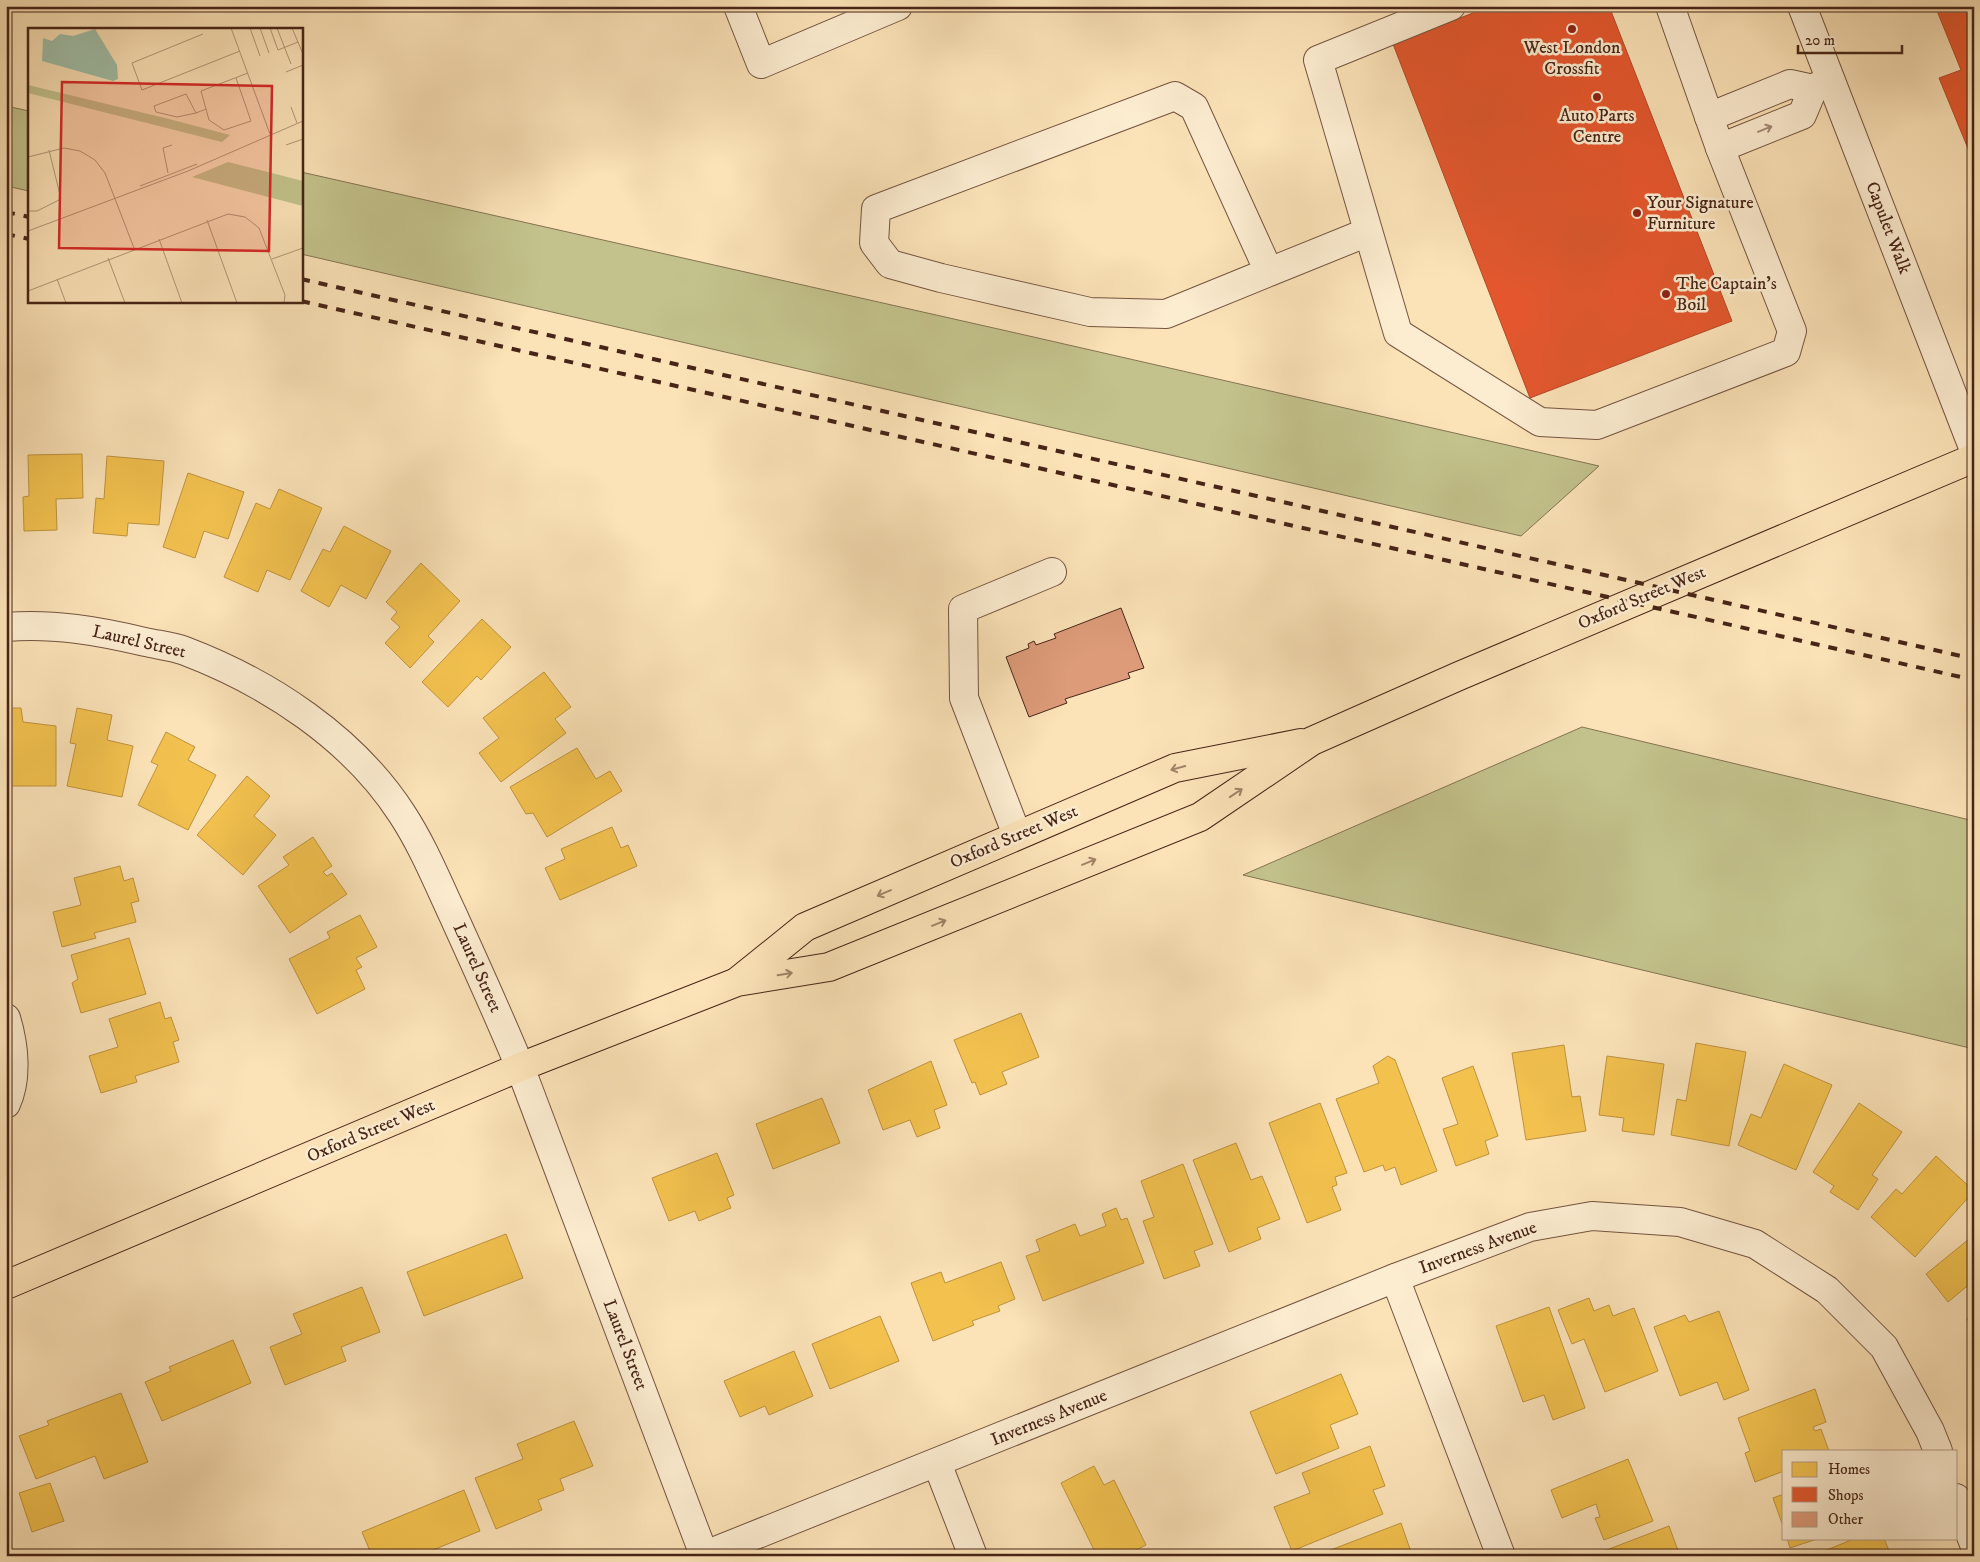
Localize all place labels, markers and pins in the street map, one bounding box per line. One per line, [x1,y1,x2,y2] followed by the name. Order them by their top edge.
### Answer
[1566,23,1578,35] marker: West London Crossfit
[1523,37,1621,80] place label: West London Crossfit
[1591,91,1603,103] marker: Auto Parts Centre
[1559,105,1635,148] place label: Auto Parts Centre
[1647,192,1754,235] place label: Your Signature Furniture
[1631,207,1643,219] marker: Your Signature Furniture
[1676,273,1777,316] place label: The Captain's Boil
[1660,288,1672,300] marker: The Captain's Boil

